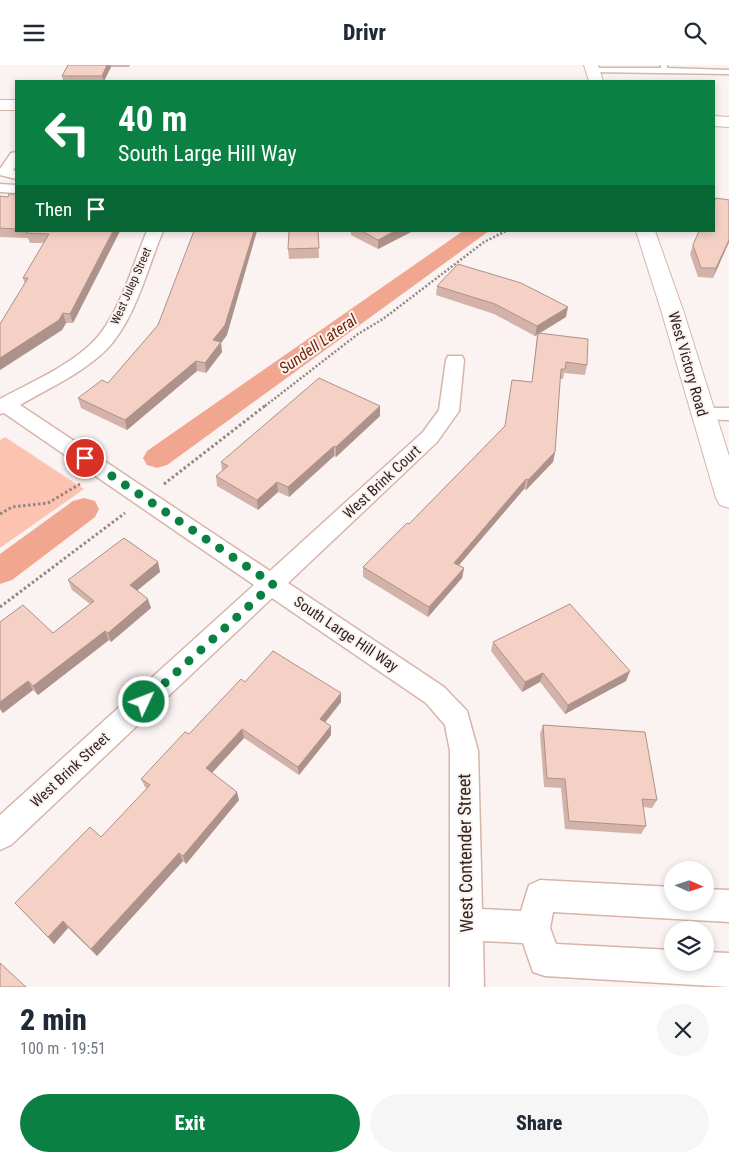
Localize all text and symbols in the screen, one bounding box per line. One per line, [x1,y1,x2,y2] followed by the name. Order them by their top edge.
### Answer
[20,19,48,47] icon: menu
[681,19,709,47] icon: search
[343,20,386,45] text: Drivr
[118,99,187,140] text: 40 m
[35,100,100,165] icon: left
[118,141,297,166] text: South Large Hill Way
[82,195,110,223] icon: arrive
[35,198,72,221] text: Then
[108,245,154,327] street label: West Julep Street
[275,310,361,378] water label: Sundell Lateral
[664,310,712,418] street label: West Victory Road
[64,437,106,479] pin
[340,442,424,522] street label: West Brink Court
[71,444,99,472] icon: arrive
[290,592,402,676] street label: South Large Hill Way
[117,675,169,727] position arrow
[27,729,113,811] street label: West Brink Street
[453,773,477,933] street label: West Contender Street
[664,861,714,911] north arrow
[664,861,714,971] map controls
[664,921,714,971] button: layers
[20,1002,87,1037] text: 2 min
[657,1004,709,1056] button: close
[20,1039,106,1058] text: 100 m · 19:51
[20,1094,360,1152] button: Exit
[370,1094,709,1152] button: Share

